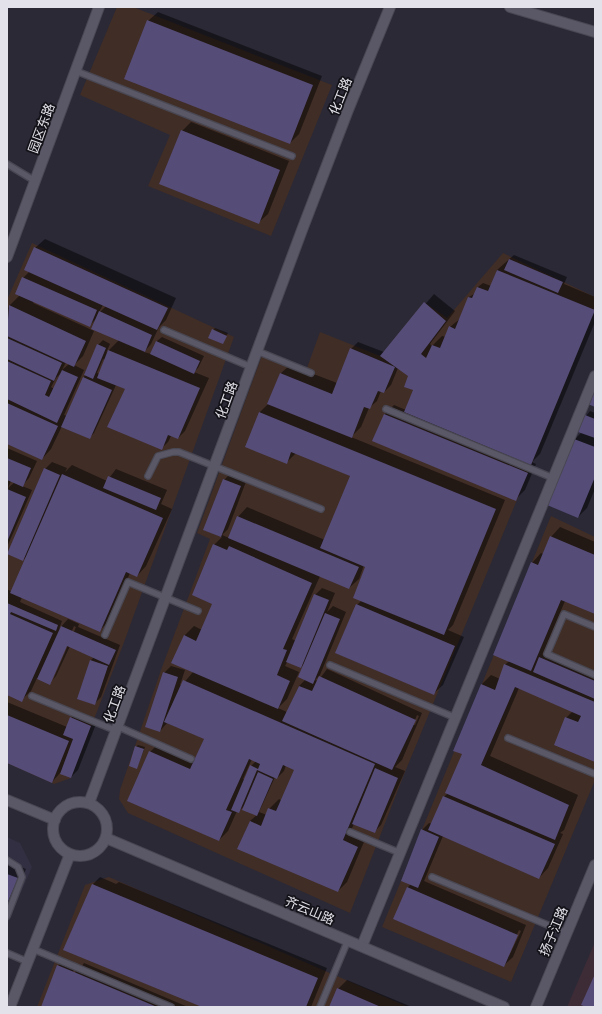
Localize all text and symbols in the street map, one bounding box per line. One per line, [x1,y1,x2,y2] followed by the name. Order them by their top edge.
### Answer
[325,75,355,117] street label: 化工路
[25,101,57,155] street label: 园区东路
[212,379,240,421] street label: 化工路
[100,683,128,725] street label: 化工路
[283,892,337,928] street label: 齐云山路
[535,904,571,958] street label: 扬子江路

